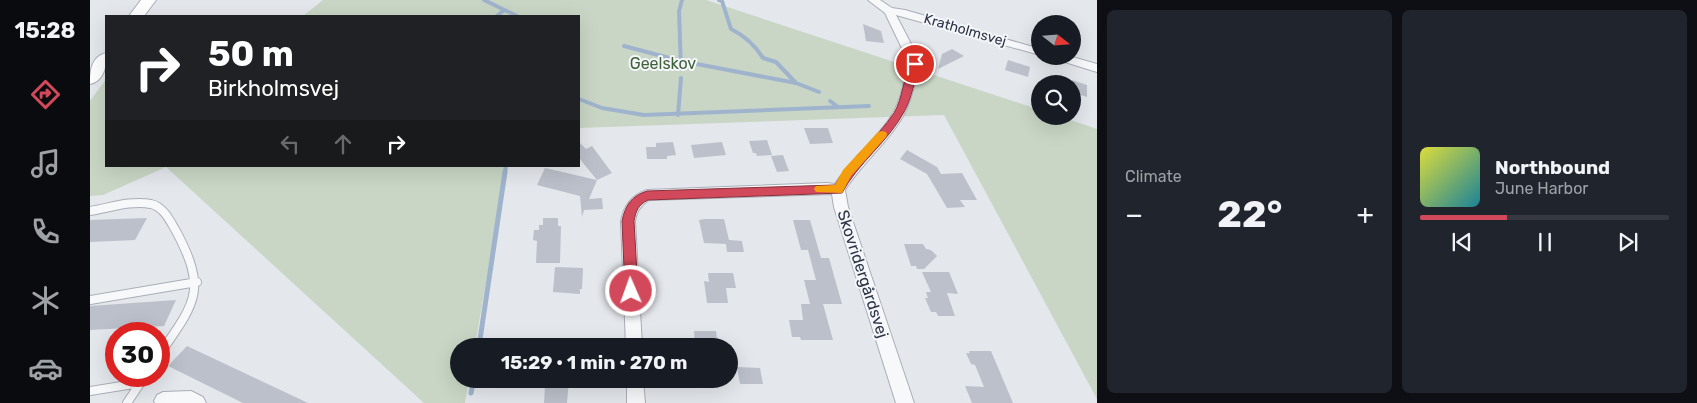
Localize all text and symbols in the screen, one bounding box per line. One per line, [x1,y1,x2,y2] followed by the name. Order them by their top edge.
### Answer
[922,10,1008,50] street label: Kratholmsvej
[1031,15,1081,65] north arrow
[1031,15,1081,125] map controls
[15,17,75,44] text: 15:28
[208,33,294,75] text: 50 m
[125,35,190,100] icon: right
[894,43,936,85] pin
[901,50,929,78] icon: arrive
[630,54,696,73] park label: Geelskov
[208,75,339,102] text: Birkholmsvej
[1031,75,1081,125] button: search
[28,77,63,112] icon: directions
[276,130,304,158] icon: left
[329,130,357,158] icon: ahead
[382,130,410,158] icon: right
[28,146,63,181] icon: music
[1495,156,1610,179] text: Northbound
[1125,167,1182,186] text: Climate
[1495,179,1588,198] text: June Harbor
[1217,191,1282,237] text: 22°
[1125,198,1143,231] text: −
[1357,198,1374,231] text: +
[833,208,893,340] street label: Skovridergårdsvej
[28,214,63,249] icon: phone
[1448,228,1476,256] icon: previous
[1531,228,1559,256] icon: pause
[1614,228,1642,256] icon: next
[604,264,656,316] position arrow
[28,283,63,318] icon: climate
[105,322,170,387] speed limit sign: 30
[28,351,63,386] icon: car
[501,351,687,374] text: 15:29 · 1 min · 270 m

